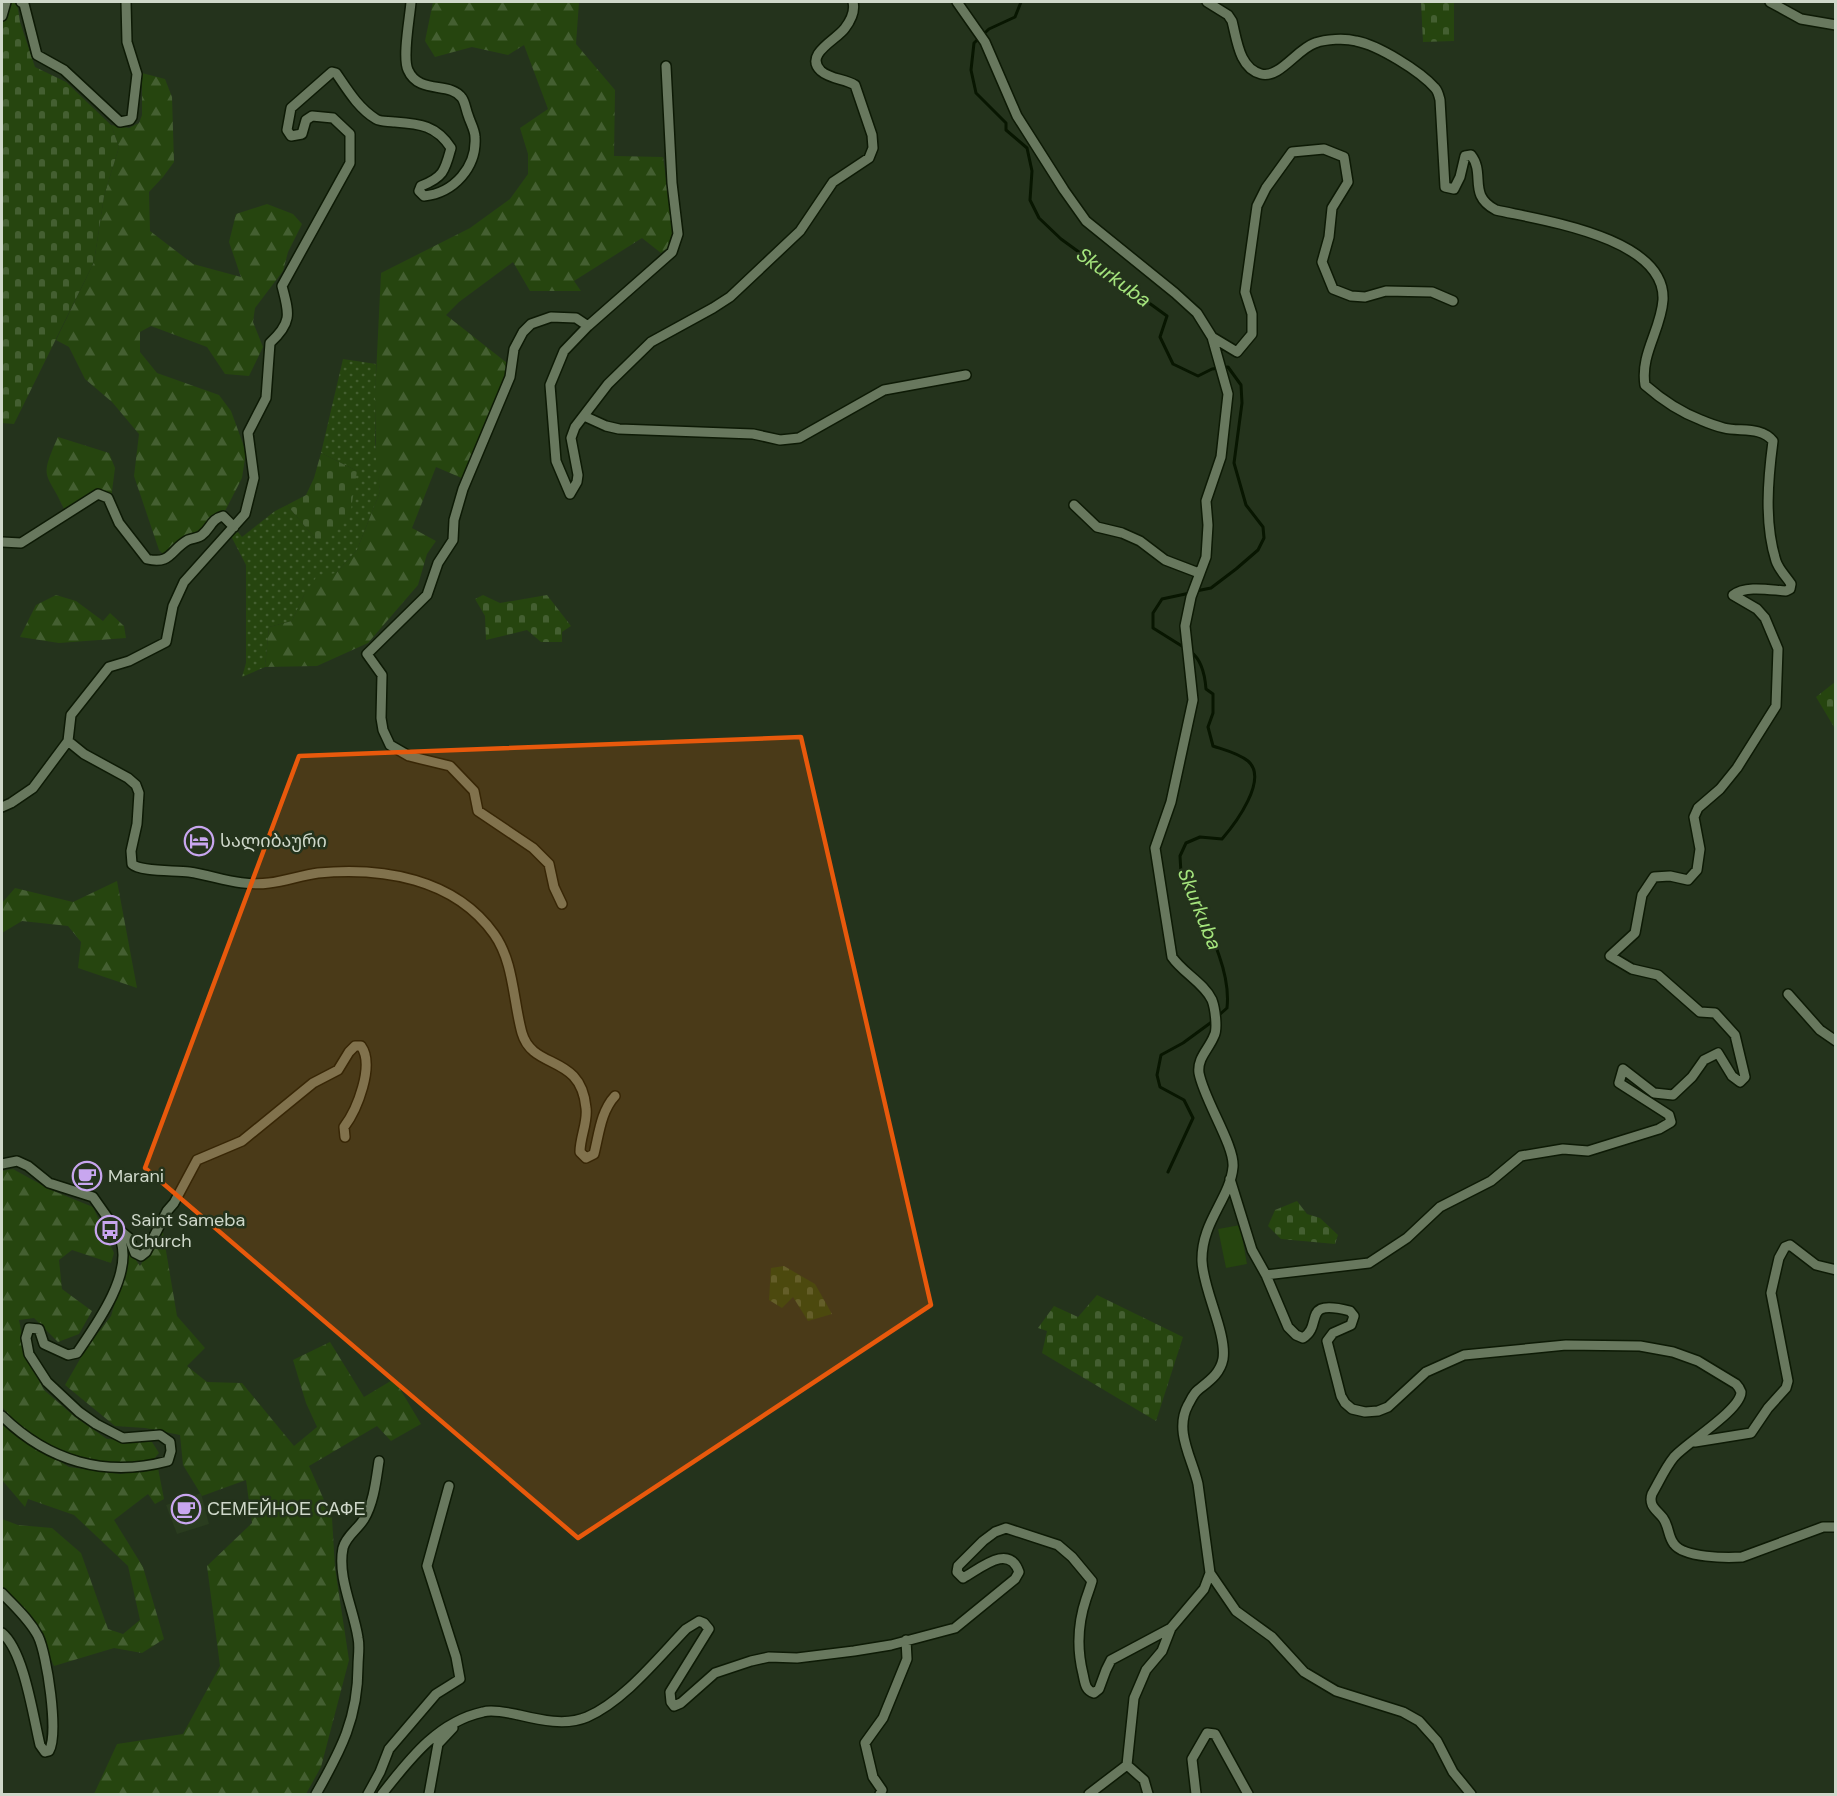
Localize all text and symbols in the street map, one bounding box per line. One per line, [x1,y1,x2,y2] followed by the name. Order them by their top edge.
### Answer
[1072,241,1156,313] water label: Skurkuba
[183,825,215,857] hotel icon: სალიბაური
[220,829,327,853] place label: სალიბაური
[1172,864,1228,954] water label: Skurkuba
[71,1160,103,1192] cafe icon: Marani
[108,1164,164,1188] place label: Marani
[131,1208,245,1253] place label: Saint Sameba Church
[94,1214,126,1246] bus stop icon: Saint Sameba Church
[170,1493,202,1525] cafe icon: СЕМЕЙНОЕ САФЕ
[207,1497,365,1521] place label: СЕМЕЙНОЕ САФЕ

